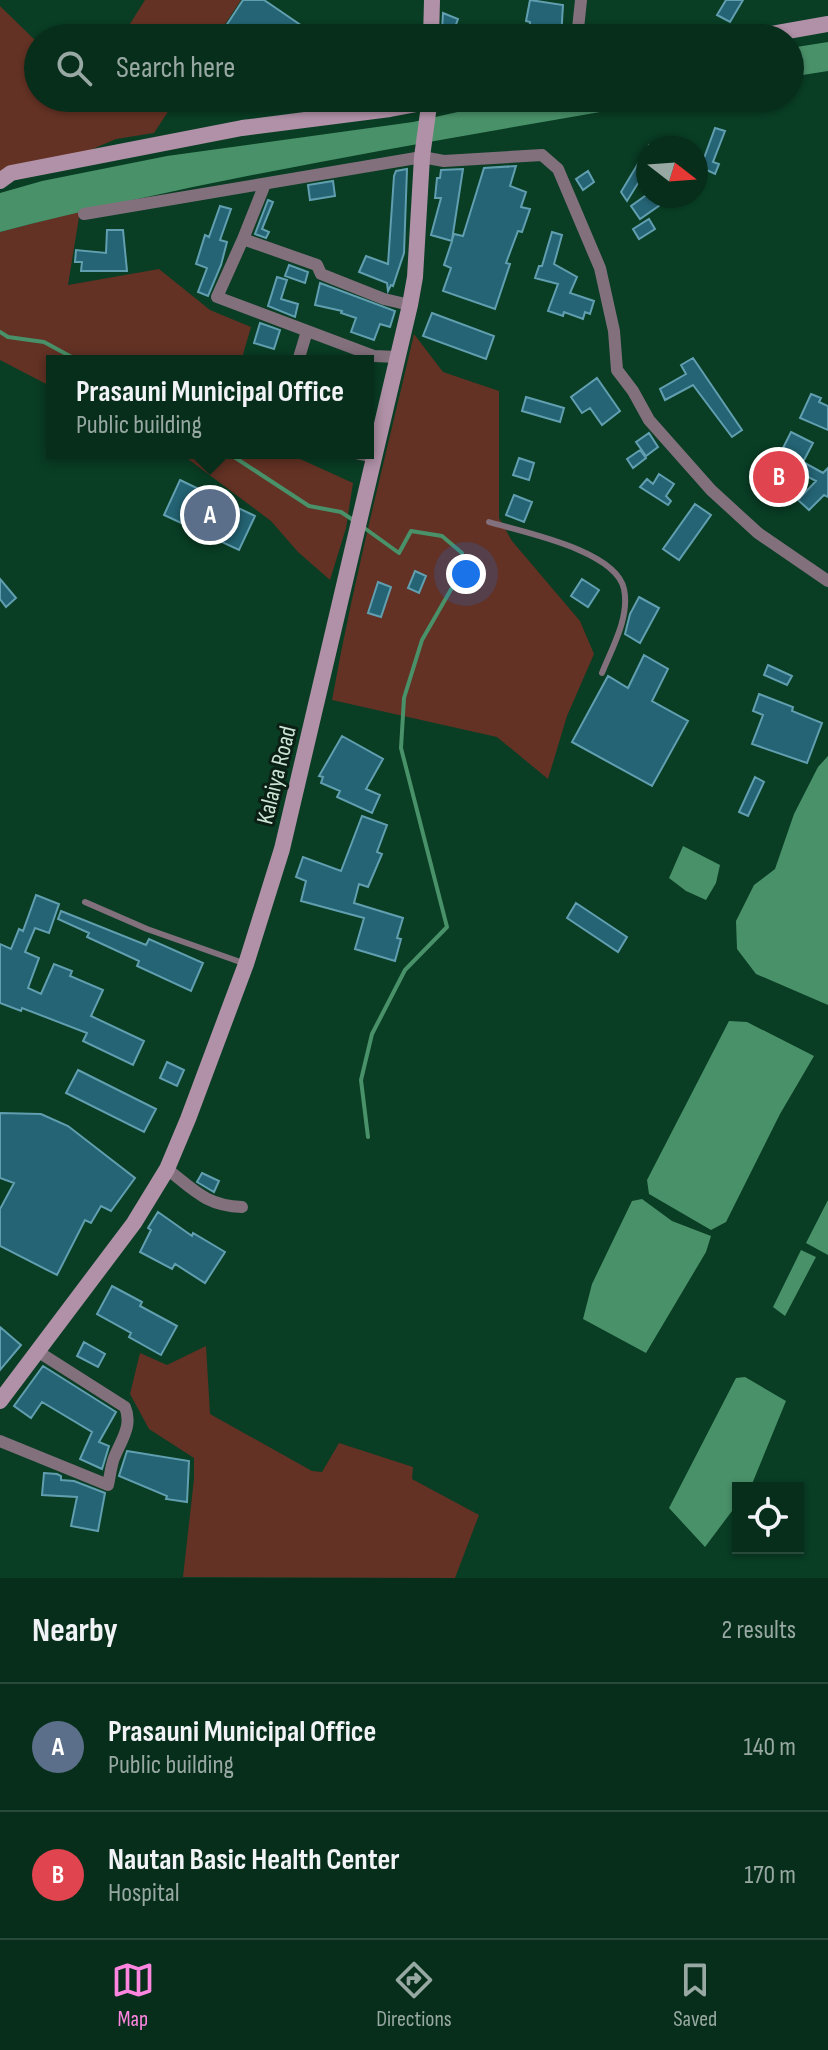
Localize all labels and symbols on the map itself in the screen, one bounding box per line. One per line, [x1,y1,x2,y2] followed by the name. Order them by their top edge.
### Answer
[636,136,708,208] north arrow
[753,447,805,507] pin: B
[184,485,236,545] pin: A
[446,554,486,594] your location
[250,723,303,827] street label: Kalaiya Road

